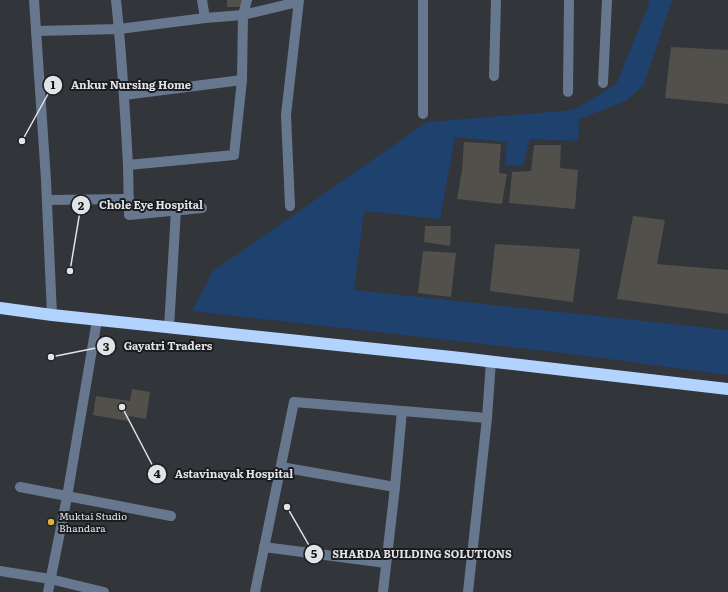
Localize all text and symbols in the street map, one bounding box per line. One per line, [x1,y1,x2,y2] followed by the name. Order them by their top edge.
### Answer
[43,74,199,97] callout: Ankur Nursing Home
[51,75,56,93] text: 1
[71,76,191,92] text: Ankur Nursing Home
[71,194,211,217] callout: Chole Eye Hospital
[78,196,85,214] text: 2
[99,196,203,212] text: Chole Eye Hospital
[96,335,220,358] callout: Gayatri Traders
[103,337,110,355] text: 3
[124,337,213,353] text: Gayatri Traders
[147,462,302,485] callout: Astavinayak Hospital
[153,464,161,482] text: 4
[175,465,293,481] text: Astavinayak Hospital
[59,508,127,535] place label: Muktai Studio Bhandara
[46,517,56,527] marker: Muktai Studio Bhandara
[304,543,520,566] callout: SHARDA BUILDING SOLUTIONS
[311,544,318,562] text: 5
[332,545,512,561] text: SHARDA BUILDING SOLUTIONS

